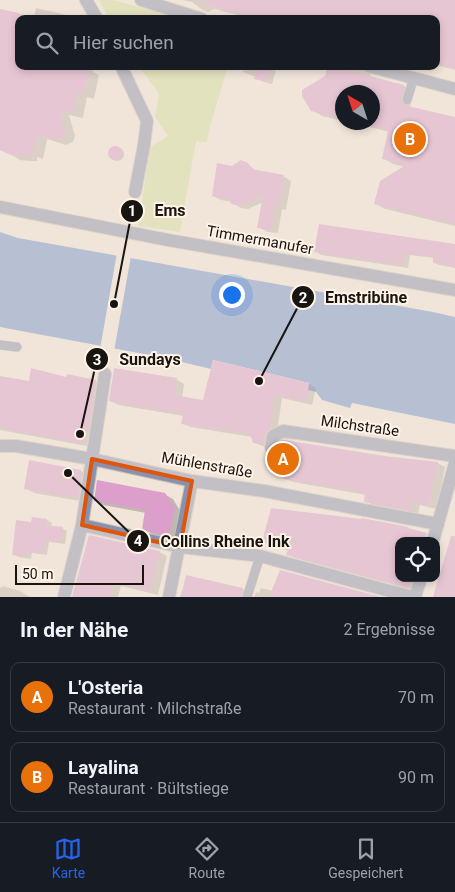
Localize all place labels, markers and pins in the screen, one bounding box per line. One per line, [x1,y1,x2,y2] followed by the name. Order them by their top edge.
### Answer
[394,120,426,158] pin: B
[119,195,195,226] callout: Ems
[290,282,417,313] callout: Emstribüne
[84,344,191,375] callout: Sundays
[267,440,299,478] pin: A
[126,526,300,557] callout: Collins Rheine Ink

